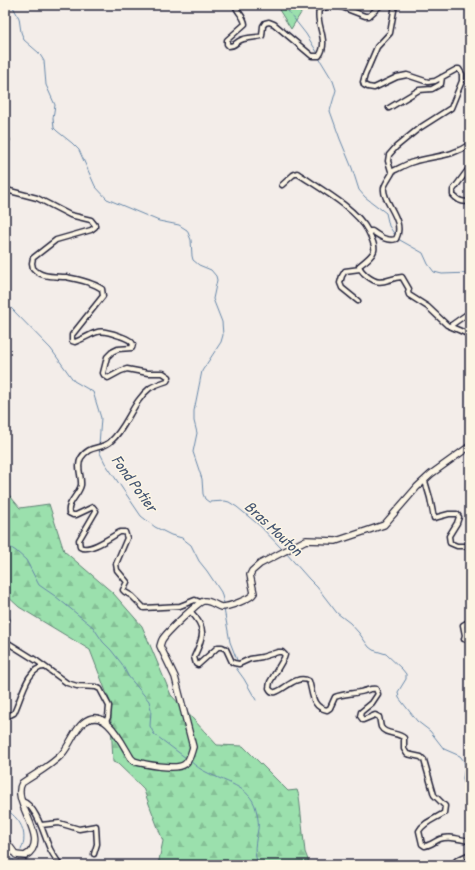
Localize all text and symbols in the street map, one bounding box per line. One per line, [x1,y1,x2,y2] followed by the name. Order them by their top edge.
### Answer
[107,450,164,517] water label: Fond Potier
[240,495,309,562] water label: Bras Mouton

